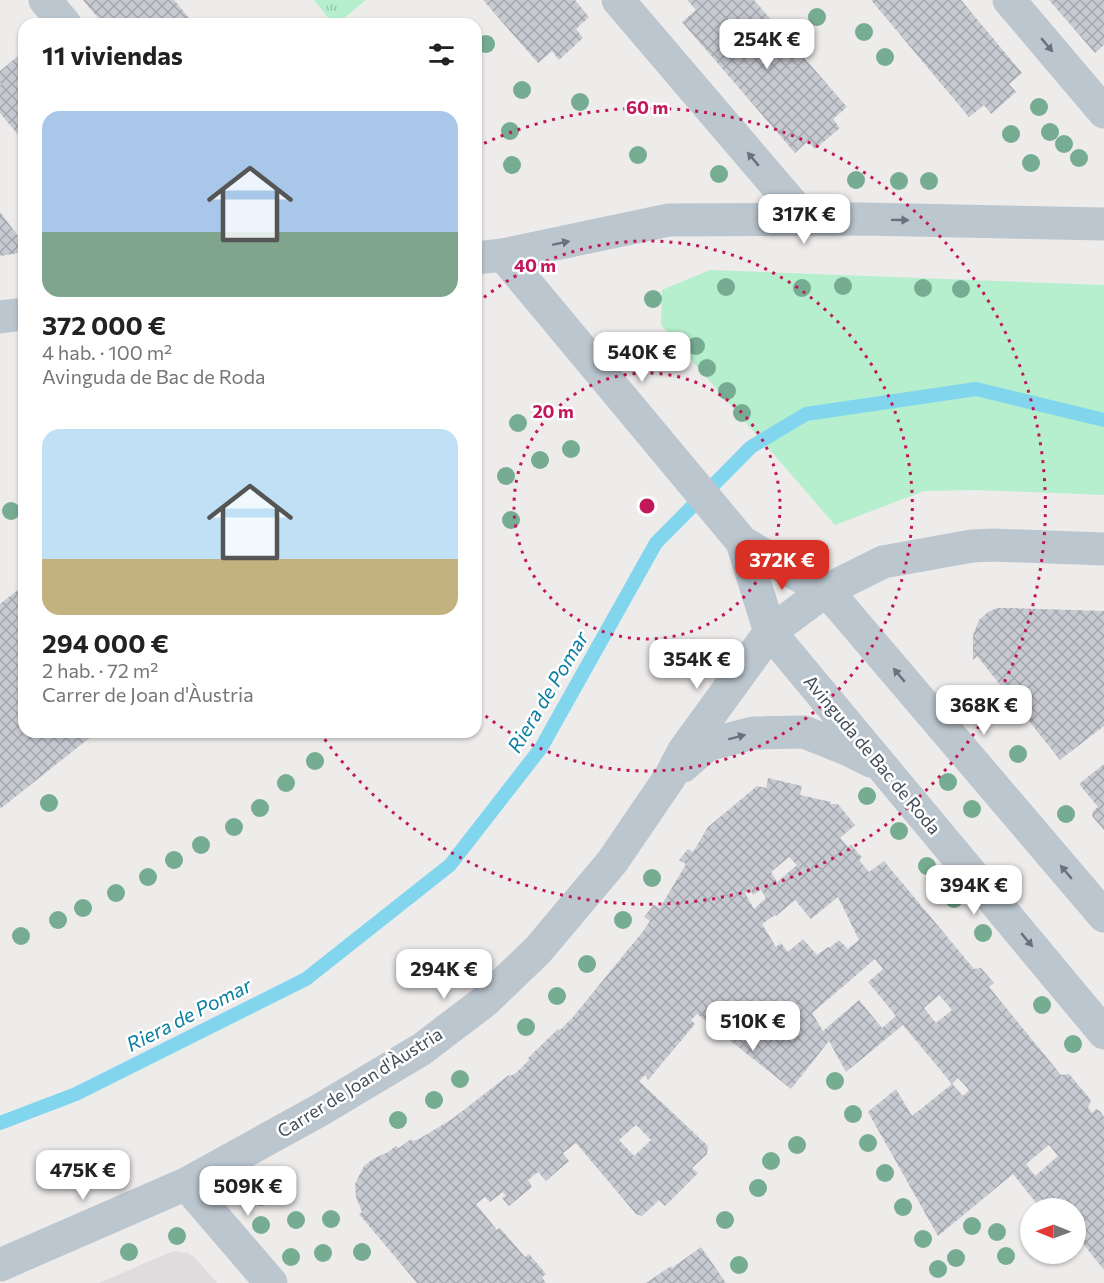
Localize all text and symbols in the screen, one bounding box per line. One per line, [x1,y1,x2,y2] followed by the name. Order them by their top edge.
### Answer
[718,19,816,70] pin: 254K €
[733,26,801,50] text: 254K €
[1040,37,1053,52] one-way arrow
[425,38,458,71] icon: filters
[42,39,183,70] text: 11 viviendas
[626,96,668,118] text: 60 m
[196,150,304,258] icon: home
[747,152,760,167] one-way arrow
[755,194,853,245] pin: 317K €
[772,201,836,225] text: 317K €
[891,215,910,225] one-way arrow
[551,238,570,247] one-way arrow
[514,254,556,276] text: 40 m
[42,309,166,340] text: 372 000 €
[593,332,691,383] pin: 540K €
[607,339,677,363] text: 540K €
[42,340,172,364] text: 4 hab. · 100 m²
[42,364,265,388] text: Avinguda de Bac de Roda
[532,400,574,422] text: 20 m
[196,468,304,576] icon: home
[637,496,657,516] centre of rings
[733,540,831,591] pin: 372K €
[749,547,815,571] text: 372K €
[502,626,593,756] water label: Riera de Pomar
[42,627,169,658] text: 294 000 €
[648,639,746,690] pin: 354K €
[663,646,731,670] text: 354K €
[42,658,158,682] text: 2 hab. · 72 m²
[893,668,906,683] one-way arrow
[800,670,946,838] street label: Avinguda de Bac de Roda
[42,682,254,706] text: Carrer de Joan d'Àustria
[935,685,1033,736] pin: 368K €
[950,692,1018,716] text: 368K €
[728,732,746,742] one-way arrow
[925,865,1023,916] pin: 394K €
[1060,865,1073,880] one-way arrow
[940,872,1008,896] text: 394K €
[1020,932,1033,947] one-way arrow
[395,949,493,1000] pin: 294K €
[410,956,478,980] text: 294K €
[122,972,256,1056] water label: Riera de Pomar
[704,1001,802,1052] pin: 510K €
[720,1008,786,1032] text: 510K €
[273,1022,446,1142] street label: Carrer de Joan d'Àustria
[34,1150,132,1201] pin: 475K €
[50,1157,116,1181] text: 475K €
[199,1166,297,1217] pin: 509K €
[213,1173,283,1197] text: 509K €
[1020,1198,1086,1264] north arrow
[1020,1198,1086,1264] map controls

